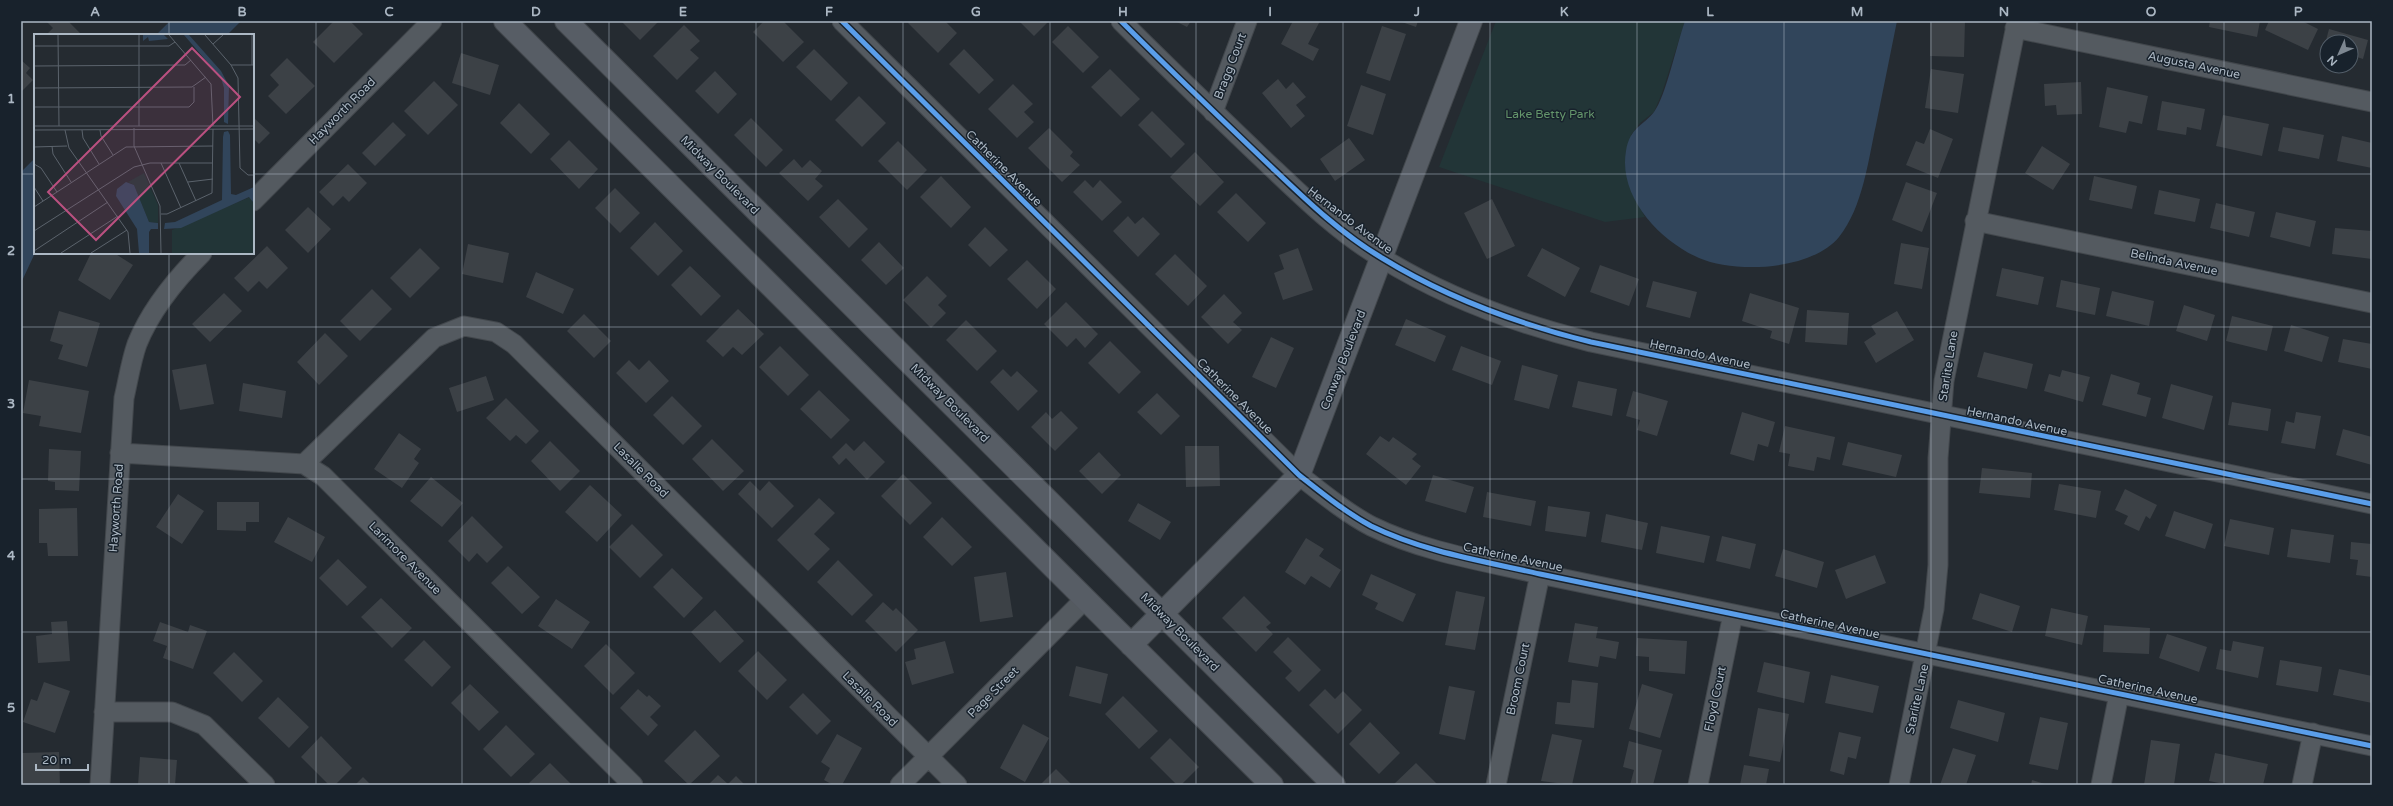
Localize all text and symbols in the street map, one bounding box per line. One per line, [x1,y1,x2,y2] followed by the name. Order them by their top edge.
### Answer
[90,4,100,20] text: A
[237,4,247,20] text: B
[384,4,394,20] text: C
[531,4,541,20] text: D
[679,4,687,20] text: E
[825,4,833,20] text: F
[971,4,981,20] text: G
[1118,4,1128,20] text: H
[1268,4,1272,20] text: I
[1413,4,1420,20] text: J
[1560,4,1569,20] text: K
[1706,4,1714,20] text: L
[1851,4,1863,20] text: M
[1999,4,2009,20] text: N
[2146,4,2157,20] text: O
[2294,4,2303,20] text: P
[1211,31,1249,101] street label: Bragg Court
[34,34,254,254] inset map
[2319,34,2359,74] north arrow
[2147,48,2242,82] street label: Augusta Avenue
[2325,53,2340,68] text: N
[306,75,378,147] street label: Hayworth Road
[7,91,15,107] text: 1
[1505,107,1595,121] park label: Lake Betty Park
[963,127,1045,209] street label: Catherine Avenue
[678,133,762,217] street label: Midway Boulevard
[1305,184,1395,257] street label: Hernando Avenue
[7,243,15,259] text: 2
[2129,246,2219,278] street label: Belinda Avenue
[1317,308,1369,412] street label: Conway Boulevard
[1936,330,1961,402] street label: Starlite Lane
[1648,336,1752,372] street label: Hernando Avenue
[1194,355,1276,437] street label: Catherine Avenue
[908,361,992,445] street label: Midway Boulevard
[7,396,15,412] text: 3
[1965,403,2069,439] street label: Hernando Avenue
[611,440,671,500] street label: Lasalle Road
[106,463,126,553] street label: Hayworth Road
[366,519,444,597] street label: Larimore Avenue
[1462,540,1564,574] street label: Catherine Avenue
[7,548,16,564] text: 4
[1138,590,1222,674] street label: Midway Boulevard
[1779,607,1881,641] street label: Catherine Avenue
[1504,641,1533,716] street label: Broom Court
[965,663,1022,720] street label: Page Street
[1903,663,1931,735] street label: Starlite Lane
[1701,665,1729,733] street label: Floyd Court
[840,669,900,729] street label: Lasalle Road
[2097,672,2199,706] street label: Catherine Avenue
[7,700,15,716] text: 5
[36,746,88,772] scale bar
[42,753,71,767] text: 20 m

